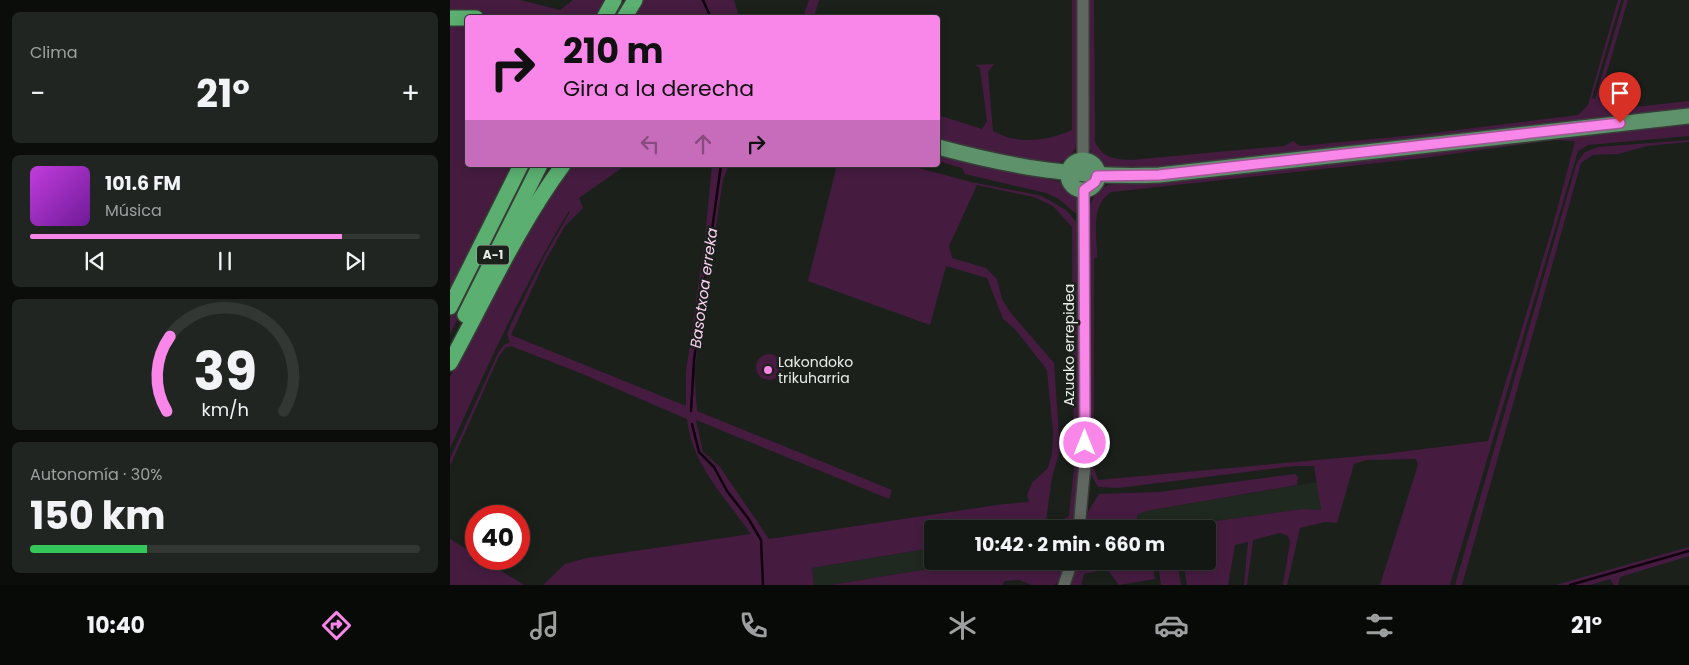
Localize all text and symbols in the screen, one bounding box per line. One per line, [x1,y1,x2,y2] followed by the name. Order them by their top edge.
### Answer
[563,26,663,75] text: 210 m
[480,35,545,100] icon: right
[30,41,78,64] text: Clima
[196,67,250,120] text: 21°
[1599,72,1641,123] pin
[563,73,754,104] text: Gira a la derecha
[30,74,45,113] text: −
[401,74,420,113] text: +
[1606,79,1634,107] icon: arrive
[636,130,664,158] icon: left
[689,130,717,158] icon: ahead
[742,130,770,158] icon: right
[105,170,181,197] text: 101.6 FM
[105,199,162,222] text: Música
[685,226,722,349] water label: Basotxoa erreka
[477,246,509,264] road number: A-1
[81,247,109,275] icon: previous
[211,247,239,275] icon: pause
[341,247,369,275] icon: next
[1059,284,1079,406] street label: Azuako errepidea
[193,335,257,408] text: 39
[778,352,853,388] place label: Lakondoko trikuharria
[762,364,774,376] marker: Lakondoko trikuharria
[201,397,249,422] text: km/h
[1058,416,1110,468] position arrow
[30,463,162,486] text: Autonomía · 30%
[30,489,166,542] text: 150 km
[465,505,530,570] speed limit sign: 40
[975,531,1165,558] text: 10:42 · 2 min · 660 m
[319,608,354,643] icon: directions
[527,608,562,643] icon: music
[736,608,771,643] icon: phone
[945,608,980,643] icon: climate
[1154,608,1189,643] icon: car
[1362,608,1397,643] icon: filters
[87,610,145,641] text: 10:40
[1571,610,1602,641] text: 21°

